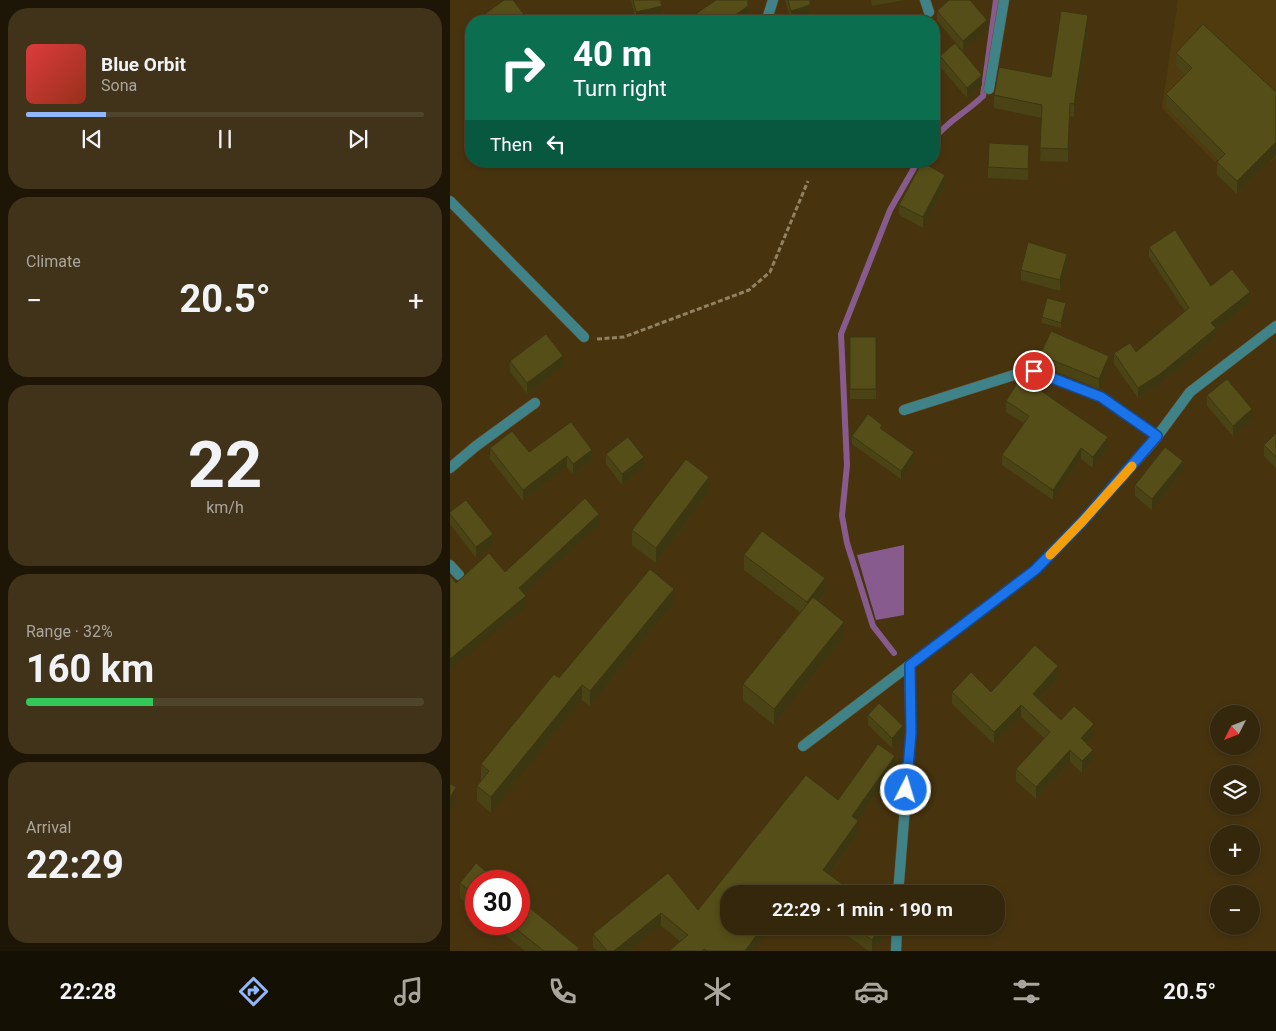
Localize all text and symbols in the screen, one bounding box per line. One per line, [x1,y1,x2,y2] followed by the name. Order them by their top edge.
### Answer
[573,34,652,75] text: 40 m
[490,35,555,100] icon: right
[101,53,186,76] text: Blue Orbit
[101,76,137,95] text: Sona
[573,76,667,101] text: Turn right
[78,125,106,153] icon: previous
[211,125,239,153] icon: pause
[344,125,372,153] icon: next
[542,130,570,158] icon: left
[490,133,532,156] text: Then
[26,252,81,271] text: Climate
[179,277,271,321] text: 20.5°
[26,284,42,317] text: −
[408,284,424,317] text: +
[1013,350,1055,392] pin
[1020,357,1048,385] icon: arrive
[188,427,262,503] text: 22
[206,498,244,517] text: km/h
[26,622,113,641] text: Range · 32%
[26,647,154,691] text: 160 km
[1210,705,1260,755] north arrow
[1210,705,1260,935] map controls
[879,763,931,815] position arrow
[1210,765,1260,815] button: layers
[26,818,71,837] text: Arrival
[1210,825,1260,875] button: +
[26,843,124,887] text: 22:29
[465,870,530,935] speed limit sign: 30
[1210,885,1260,935] button: −
[772,898,953,921] text: 22:29 · 1 min · 190 m
[236,974,271,1009] icon: directions
[391,974,426,1009] icon: music
[545,974,580,1009] icon: phone
[700,974,735,1009] icon: climate
[854,974,889,1009] icon: car
[1009,974,1044,1009] icon: filters
[60,979,116,1004] text: 22:28
[1163,979,1216,1004] text: 20.5°

